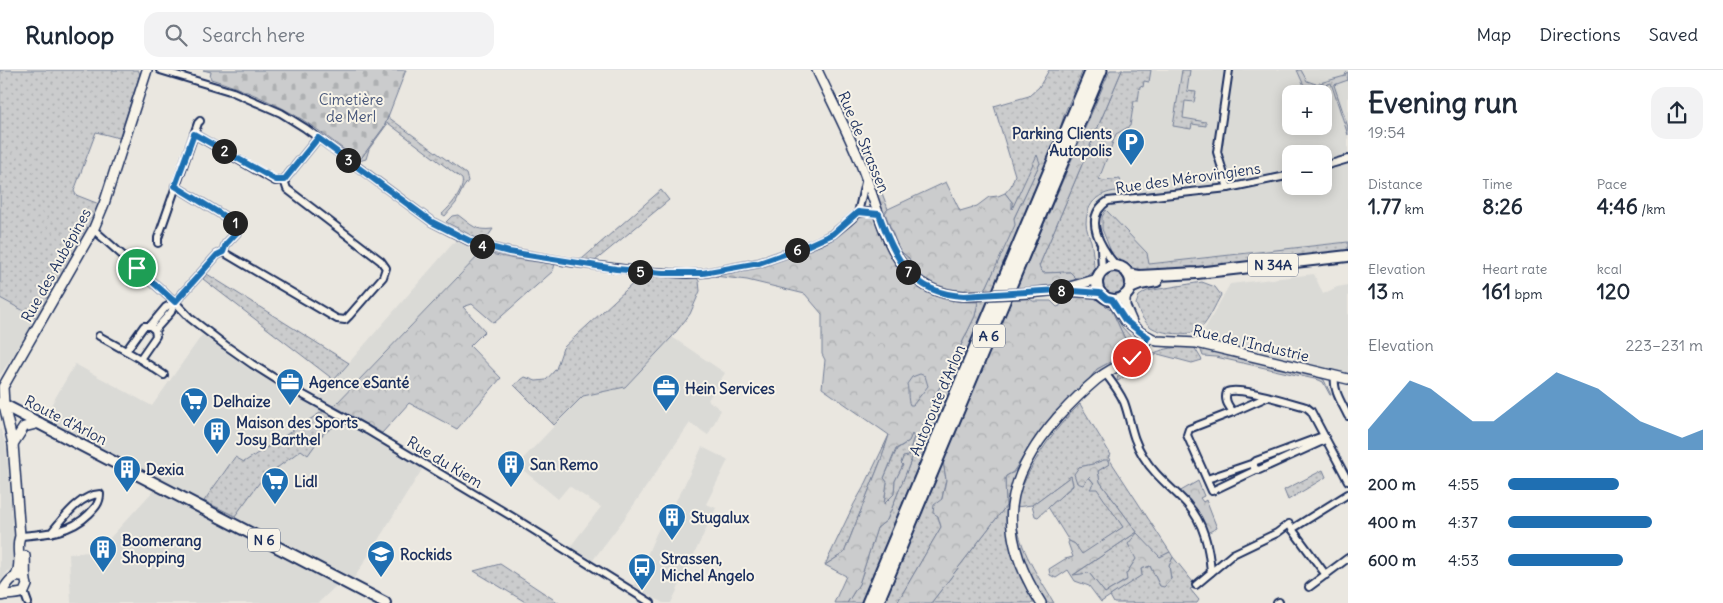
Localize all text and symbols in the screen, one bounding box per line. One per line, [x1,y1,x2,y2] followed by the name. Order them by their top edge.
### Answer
[144,12,494,57] search box
[25,20,114,50] text: Runloop
[162,21,190,49] icon: search
[202,23,305,47] text: Search here
[1476,23,1511,46] text: Map
[1539,23,1621,46] text: Directions
[1649,23,1698,46] text: Saved
[1282,85,1332,195] map controls
[1282,85,1332,135] button: +
[1368,85,1518,121] text: Evening run
[1651,87,1703,139] button: share
[834,88,894,196] street label: Rue de Strassen
[319,90,383,126] park label: Cimetière de Merl
[1368,122,1406,142] text: 19:54
[1012,124,1112,161] place label: Parking Clients Autopolis
[1116,127,1146,166] parking icon: Parking Clients Autopolis
[212,138,236,164] pin: 2
[221,142,228,160] text: 2
[1282,145,1332,195] button: −
[336,148,360,172] pin: 3
[345,151,352,169] text: 3
[1114,158,1262,198] street label: Rue des Mérovingiens
[1368,175,1423,193] text: Distance
[1482,175,1513,193] text: Time
[1597,175,1627,193] text: Pace
[1368,193,1401,220] text: 1.77
[1482,193,1523,220] text: 8:26
[1597,193,1638,220] text: 4:46
[1401,200,1424,218] text: km
[1638,200,1666,218] text: /km
[17,205,95,325] street label: Rue des Aubépines
[222,210,248,236] pin: 1
[233,214,238,232] text: 1
[470,234,494,258] pin: 4
[478,237,487,255] text: 4
[784,238,810,262] pin: 6
[793,241,802,259] text: 6
[116,247,158,289] pin
[123,254,151,282] icon: arrive
[1248,254,1298,276] road number: N 34A
[628,260,652,284] pin: 5
[896,260,920,284] pin: 7
[1368,260,1425,278] text: Elevation
[1482,260,1547,278] text: Heart rate
[1597,260,1622,278] text: kcal
[636,263,645,281] text: 5
[905,263,912,281] text: 7
[1048,278,1074,304] pin: 8
[1368,278,1388,305] text: 13
[1482,278,1511,305] text: 161
[1597,278,1630,305] text: 120
[1057,282,1066,300] text: 8
[1388,285,1404,303] text: m
[1511,285,1542,303] text: bpm
[1191,320,1311,366] street label: Rue de l'Industrie
[973,325,1005,348] road number: A 6
[1368,335,1434,355] text: Elevation
[1625,335,1703,355] text: 223–231 m
[1111,337,1153,379] pin
[905,341,969,458] street label: Autoroute d'Arlon
[1118,344,1146,372] icon: check
[275,367,305,406] office icon: Agence eSanté
[309,373,409,393] place label: Agence eSanté
[651,373,681,412] office icon: Hein Services
[685,379,775,398] place label: Hein Services
[179,386,209,425] supermarket icon: Delhaize
[21,391,111,449] street label: Route d'Arlon
[213,392,271,411] place label: Delhaize
[236,413,358,450] place label: Maison des Sports Josy Barthel
[202,416,232,455] building icon: Maison des Sports Josy Barthel
[404,432,486,492] street label: Rue du Kiem
[496,449,526,488] building icon: San Remo
[112,454,142,493] building icon: Dexia
[530,455,599,474] place label: San Remo
[146,460,184,479] place label: Dexia
[260,466,290,505] supermarket icon: Lidl
[294,472,318,491] place label: Lidl
[1368,474,1416,494] text: 200 m
[1448,474,1479,494] text: 4:55
[657,502,687,541] building icon: Stugalux
[691,508,750,528] place label: Stugalux
[1368,512,1416,532] text: 400 m
[1448,512,1478,532] text: 4:37
[248,528,280,552] road number: N 6
[122,531,202,568] place label: Boomerang Shopping
[88,534,118,573] building icon: Boomerang Shopping
[366,539,396,578] school or university icon: Rockids
[400,545,452,564] place label: Rockids
[661,549,755,586] place label: Strassen, Michel Angelo
[1368,550,1416,570] text: 600 m
[1448,550,1479,570] text: 4:53
[627,552,657,591] bus stop icon: Strassen, Michel Angelo

